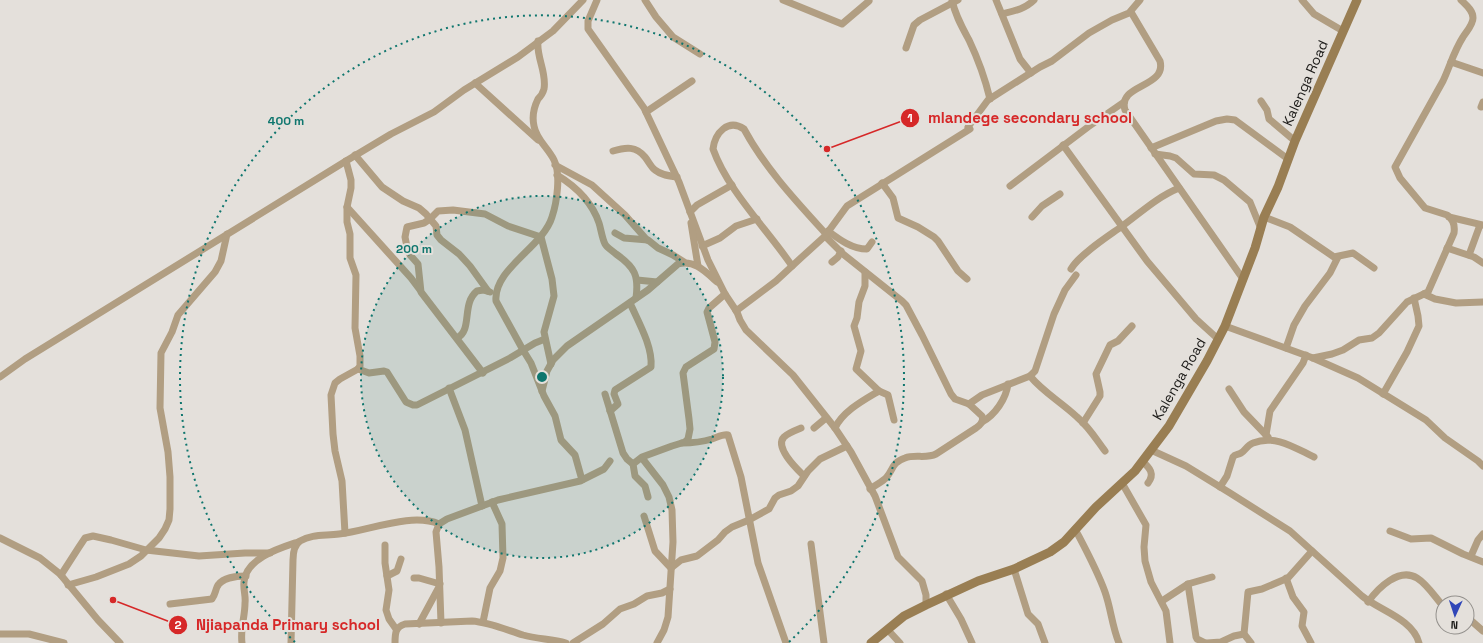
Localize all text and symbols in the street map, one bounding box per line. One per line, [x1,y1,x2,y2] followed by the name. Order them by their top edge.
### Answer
[1278,37,1332,129] street label: Kalenga Road
[900,104,1140,131] callout: mlandege secondary school
[928,108,1132,127] text: mlandege secondary school
[907,110,913,126] text: 1
[268,113,304,129] text: 400 m
[396,241,432,257] text: 200 m
[1148,335,1210,423] street label: Kalenga Road
[535,370,549,384] centre of rings
[1435,595,1475,635] north arrow
[168,611,388,638] callout: Njiapanda Primary school
[196,615,380,634] text: Njiapanda Primary school
[174,617,182,633] text: 2
[1450,618,1459,632] text: N

